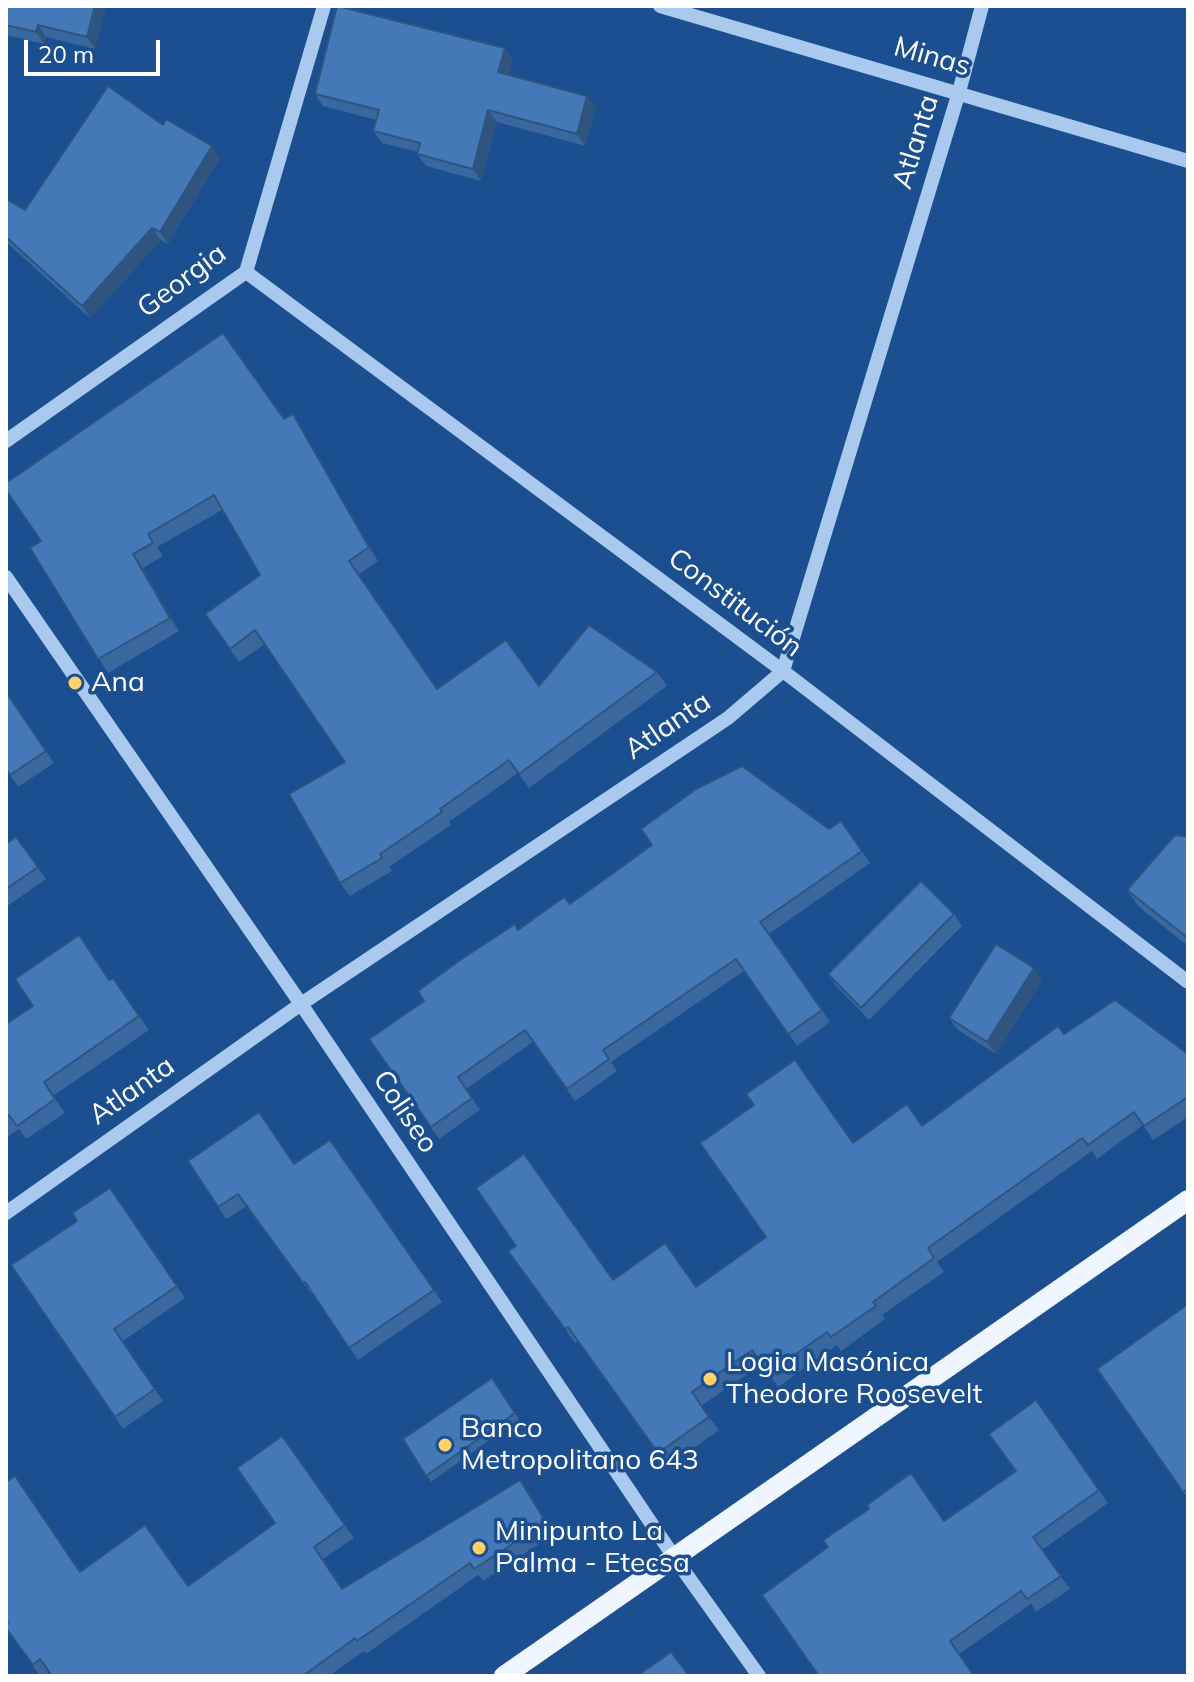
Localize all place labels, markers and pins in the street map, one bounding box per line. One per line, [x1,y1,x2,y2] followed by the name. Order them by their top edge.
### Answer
[91,666,145,700] place label: Ana
[66,674,84,692] marker: Ana
[726,1346,982,1412] place label: Logia Masónica Theodore Roosevelt
[701,1370,719,1388] marker: Logia Masónica Theodore Roosevelt
[461,1412,699,1478] place label: Banco Metropolitano 643
[436,1436,454,1454] marker: Banco Metropolitano 643
[495,1515,690,1581] place label: Minipunto La Palma - Etecsa
[470,1539,488,1557] marker: Minipunto La Palma - Etecsa

